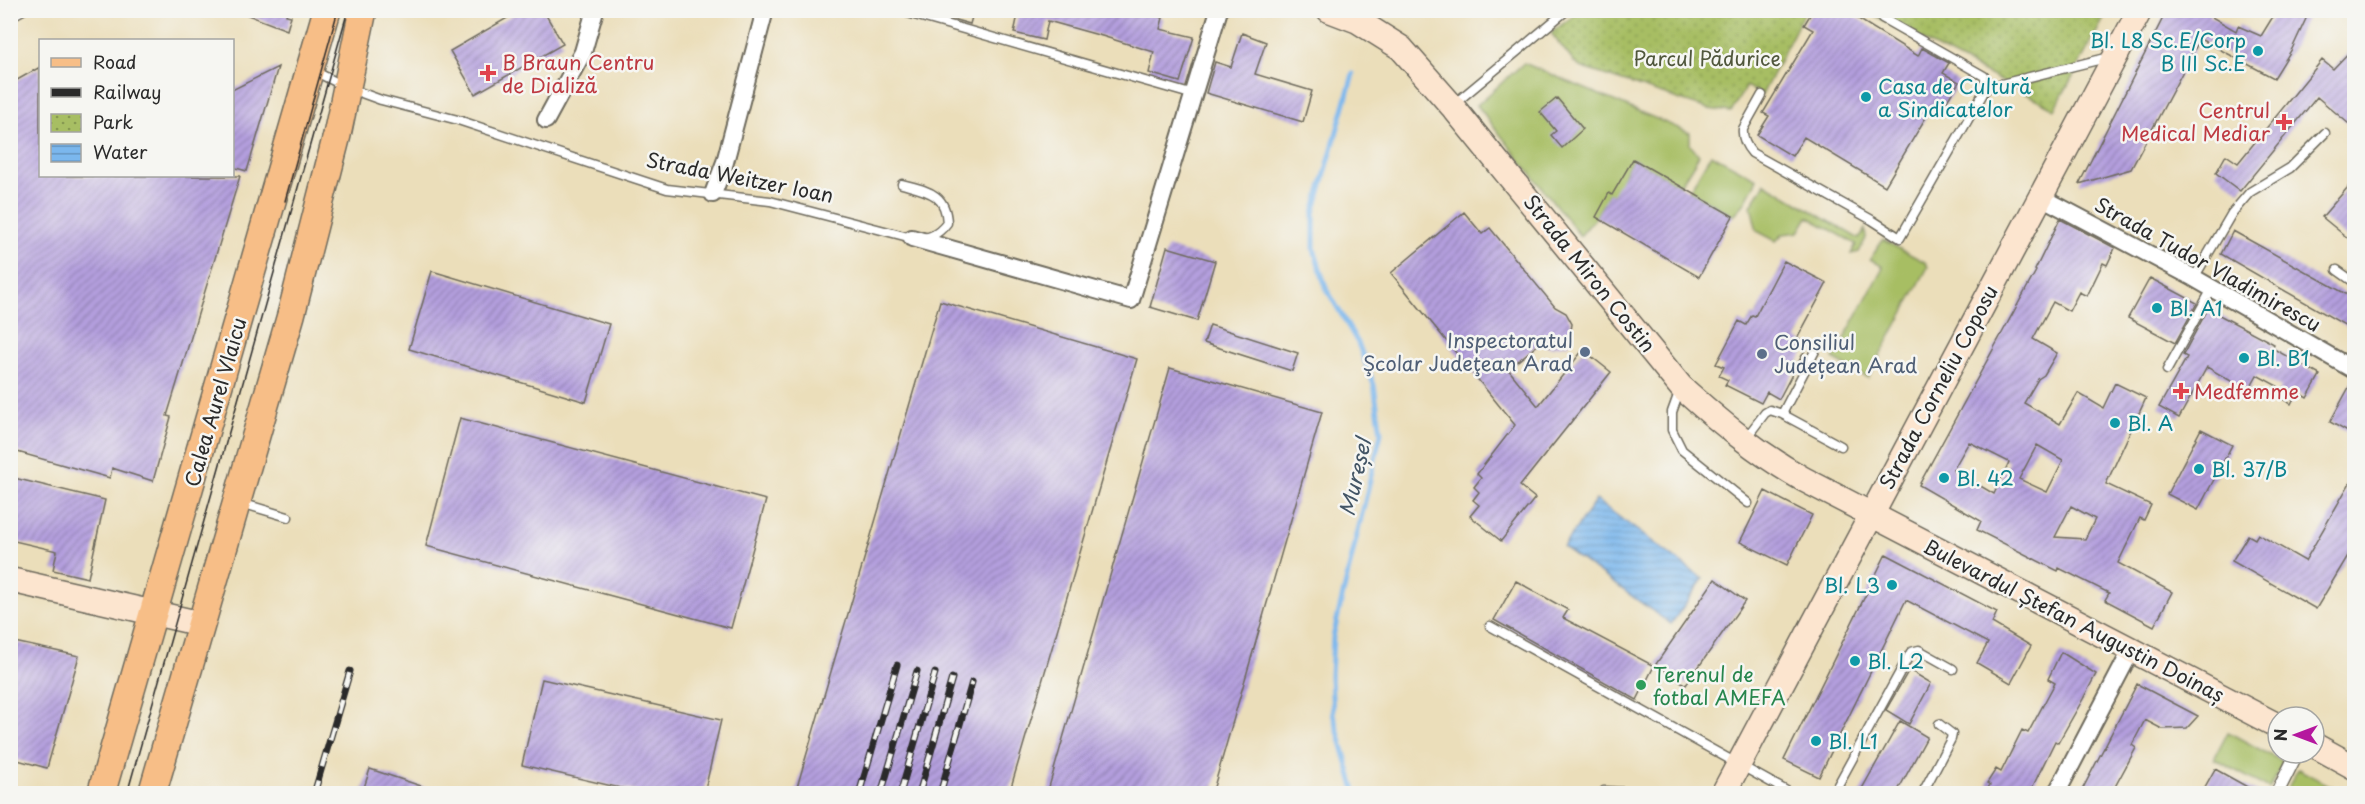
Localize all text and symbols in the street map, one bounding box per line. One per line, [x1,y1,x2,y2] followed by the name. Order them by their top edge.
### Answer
[2090,25,2246,78] place label: Bl. L8 Sc.E/Corp B III Sc.E
[39,39,234,177] legend
[1633,43,1781,73] park label: Parcul Pădurice
[2251,44,2265,58] marker: Bl. L8 Sc.E/Corp B III Sc.E
[502,47,654,100] place label: B Braun Centru de Dializă
[93,48,137,75] text: Road
[479,64,497,82] marker: B Braun Centru de Dializă
[1878,71,2032,124] place label: Casa de Cultură a Sindicatelor
[93,78,161,105] text: Railway
[1859,90,1873,104] marker: Casa de Cultură a Sindicatelor
[2121,95,2271,148] place label: Centrul Medical Mediar
[93,108,133,135] text: Park
[2275,113,2293,131] marker: Centrul Medical Mediar
[93,138,148,165] text: Water
[644,144,836,210] street label: Strada Weitzer Ioan
[1517,188,1663,358] street label: Strada Miron Costin
[2089,189,2327,339] street label: Strada Tudor Vladimirescu
[1871,279,2005,495] street label: Strada Corneliu Coposu
[2169,293,2223,323] place label: Bl. A1
[2150,301,2164,315] marker: Bl. A1
[176,314,254,490] street label: Calea Aurel Vlaicu
[1363,325,1573,378] place label: Inspectoratul Şcolar Judeţean Arad
[1774,327,1917,380] place label: Consiliul Județean Arad
[2256,343,2309,373] place label: Bl. B1
[1578,345,1592,359] marker: Inspectoratul Şcolar Judeţean Arad
[1755,347,1769,361] marker: Consiliul Județean Arad
[2237,351,2251,365] marker: Bl. B1
[2194,376,2299,406] place label: Medfemme
[2172,382,2190,400] marker: Medfemme
[2127,408,2173,438] place label: Bl. A
[2108,416,2122,430] marker: Bl. A
[1330,432,1379,519] water label: Mureșel
[2211,454,2287,484] place label: Bl. 37/B
[2192,462,2206,476] marker: Bl. 37/B
[1956,463,2014,493] place label: Bl. 42
[1937,471,1951,485] marker: Bl. 42
[1918,531,2230,709] street label: Bulevardul Ștefan Augustin Doinaș
[1824,570,1880,600] place label: Bl. L3
[1885,578,1899,592] marker: Bl. L3
[1867,646,1924,676] place label: Bl. L2
[1848,654,1862,668] marker: Bl. L2
[1653,659,1786,712] place label: Terenul de fotbal AMEFA
[1634,678,1648,692] marker: Terenul de fotbal AMEFA
[2266,705,2326,765] north arrow
[1828,726,1878,756] place label: Bl. L1
[2268,729,2292,741] text: N
[1809,734,1823,748] marker: Bl. L1

